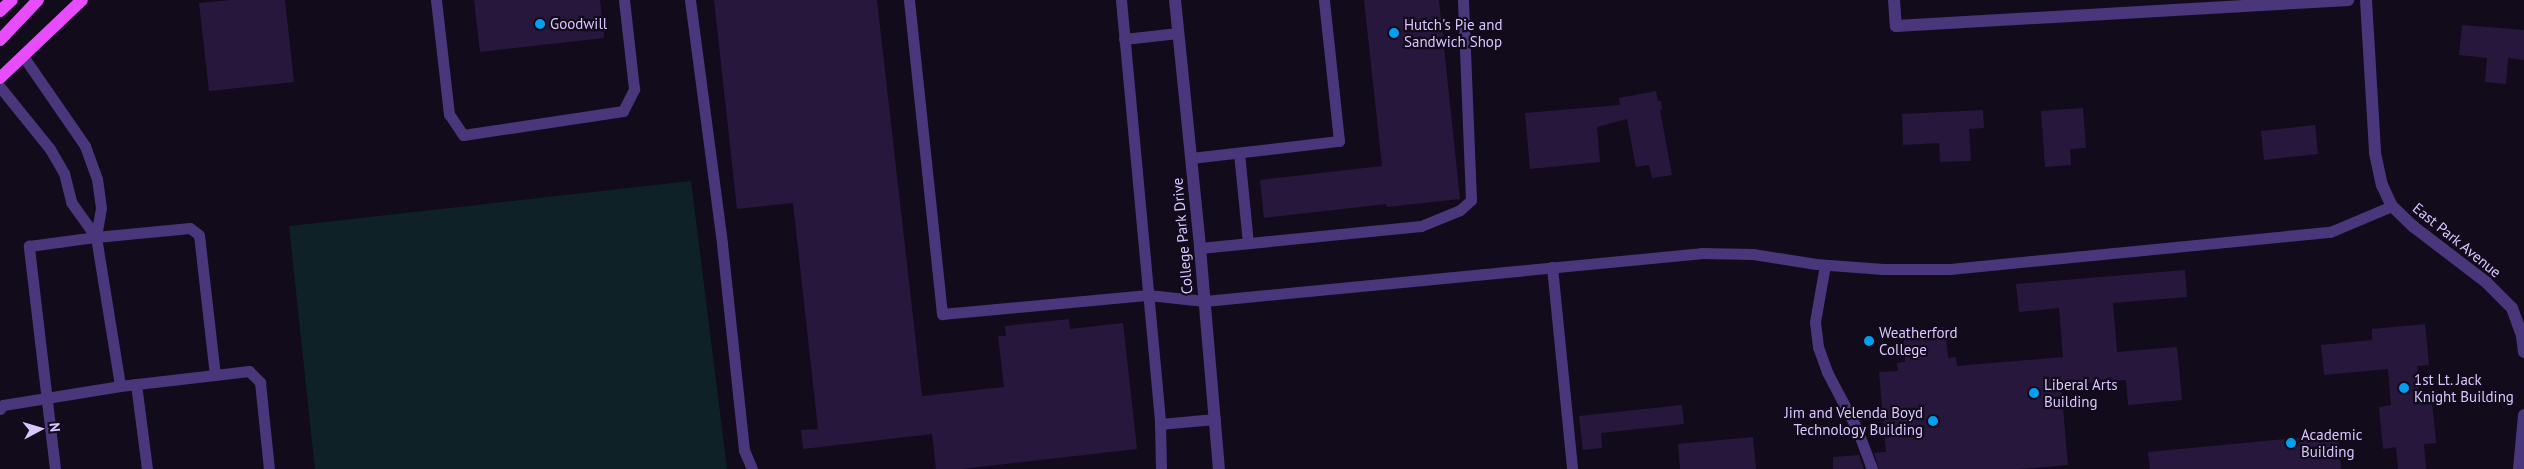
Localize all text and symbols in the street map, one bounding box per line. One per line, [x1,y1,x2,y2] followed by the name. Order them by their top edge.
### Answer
[550,15,607,33] place label: Goodwill
[1404,15,1502,50] place label: Hutch's Pie and Sandwich Shop
[534,18,546,30] marker: Goodwill
[1388,27,1400,39] marker: Hutch's Pie and Sandwich Shop
[1168,177,1196,295] street label: College Park Drive
[2409,199,2505,281] street label: East Park Avenue
[1879,323,1958,358] place label: Weatherford College
[1863,335,1875,347] marker: Weatherford College
[2414,370,2514,405] place label: 1st Lt. Jack Knight Building
[2044,375,2118,410] place label: Liberal Arts Building
[2398,382,2410,394] marker: 1st Lt. Jack Knight Building
[2028,387,2040,399] marker: Liberal Arts Building
[1784,403,1923,438] place label: Jim and Velenda Boyd Technology Building
[15,404,65,454] north arrow
[1927,415,1939,427] marker: Jim and Velenda Boyd Technology Building
[45,422,64,433] text: N
[2301,425,2362,460] place label: Academic Building
[2285,437,2297,449] marker: Academic Building

